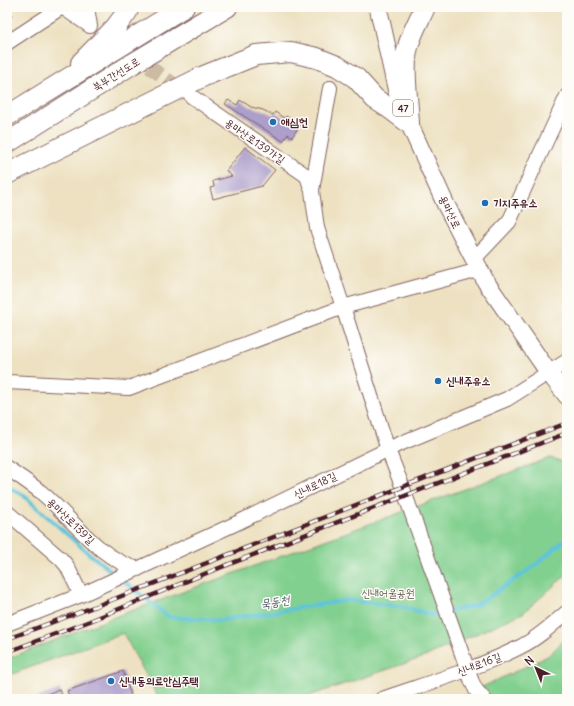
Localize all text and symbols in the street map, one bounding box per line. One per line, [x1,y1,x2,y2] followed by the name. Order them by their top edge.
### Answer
[90,54,142,94] street label: 북부간선도로
[393,100,413,116] road number: 47
[222,115,288,167] street label: 용마산로139가길
[281,115,308,129] place label: 애심헌
[268,117,278,127] marker: 애심헌
[436,193,464,231] street label: 용마산로
[493,196,537,210] place label: 기지주유소
[480,198,490,208] marker: 기지주유소
[446,374,490,388] place label: 신내주유소
[433,376,443,386] marker: 신내주유소
[291,469,339,501] street label: 신내로18길
[44,495,98,547] street label: 용마산로139길
[361,586,415,600] park label: 신내어울공원
[259,592,292,611] water label: 묵동천
[516,648,556,688] north arrow
[455,649,503,679] street label: 신내로16길
[522,653,537,668] text: N
[119,674,199,688] place label: 신내동의료안심주택
[106,676,116,686] marker: 신내동의료안심주택

